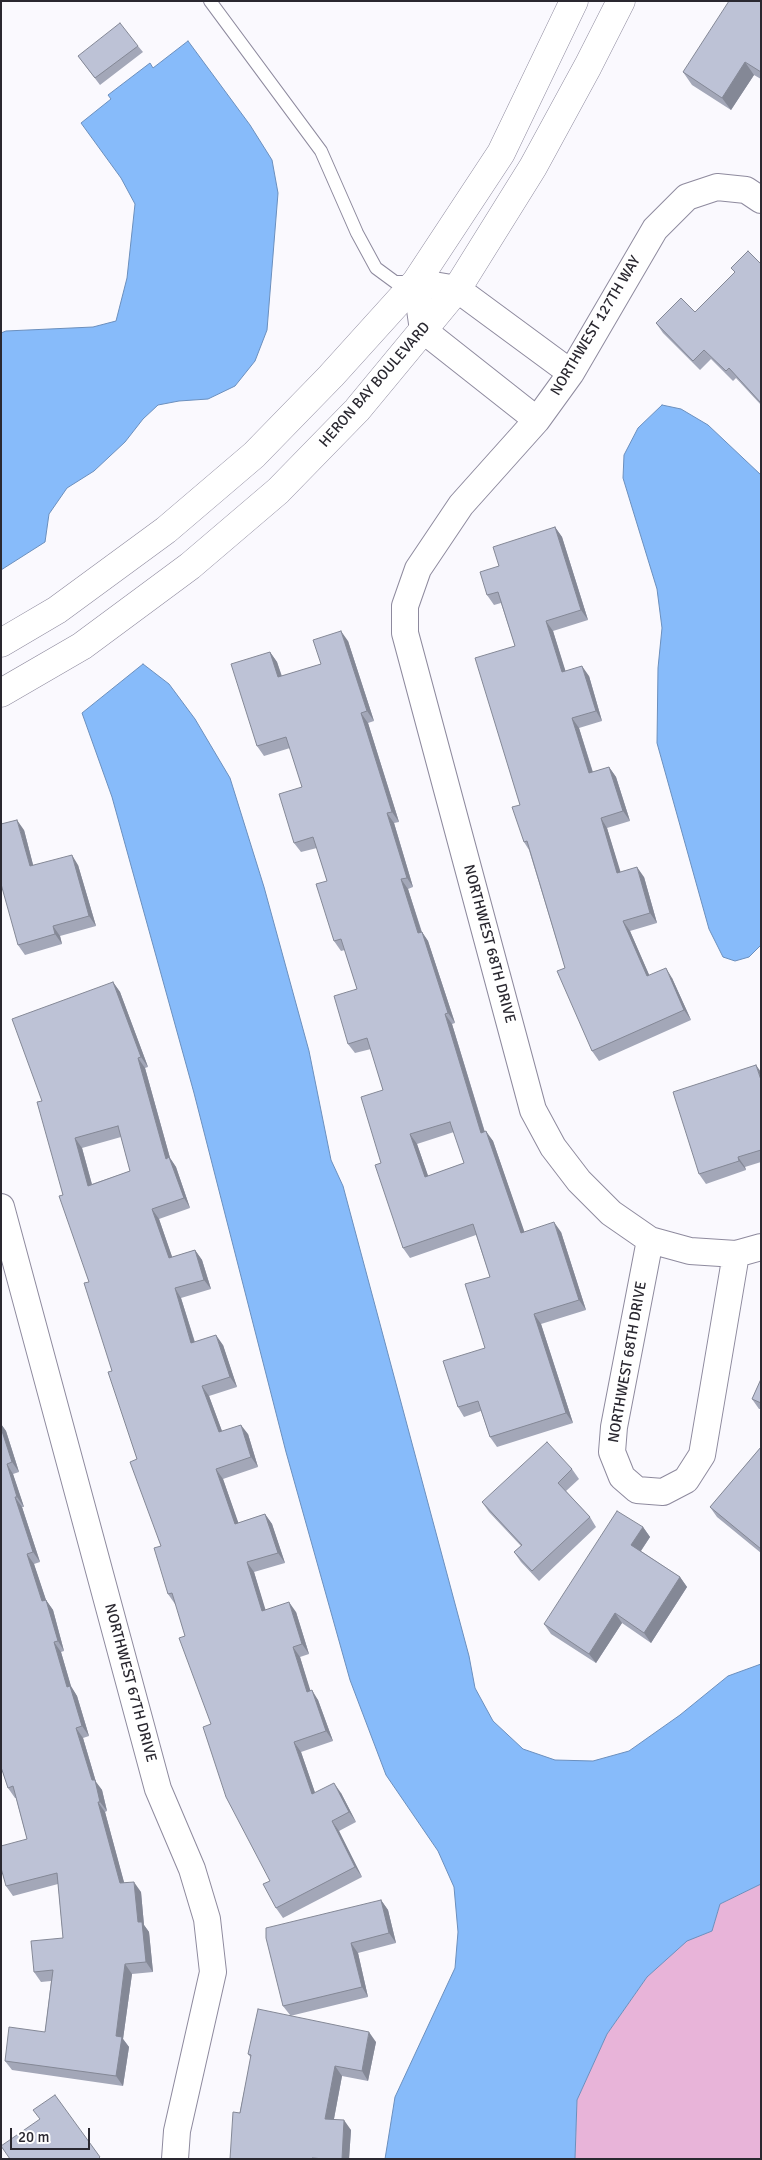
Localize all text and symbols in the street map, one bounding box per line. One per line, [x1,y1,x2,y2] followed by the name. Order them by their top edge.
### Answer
[547,253,645,399] street label: NORTHWEST 127TH WAY
[316,319,434,451] street label: HERON BAY BOULEVARD
[459,863,519,1025] street label: NORTHWEST 68TH DRIVE
[605,1280,651,1444] street label: NORTHWEST 68TH DRIVE
[100,1602,160,1764] street label: NORTHWEST 67TH DRIVE
[12,2118,92,2150] scale bar
[18,2128,49,2146] text: 20 m

